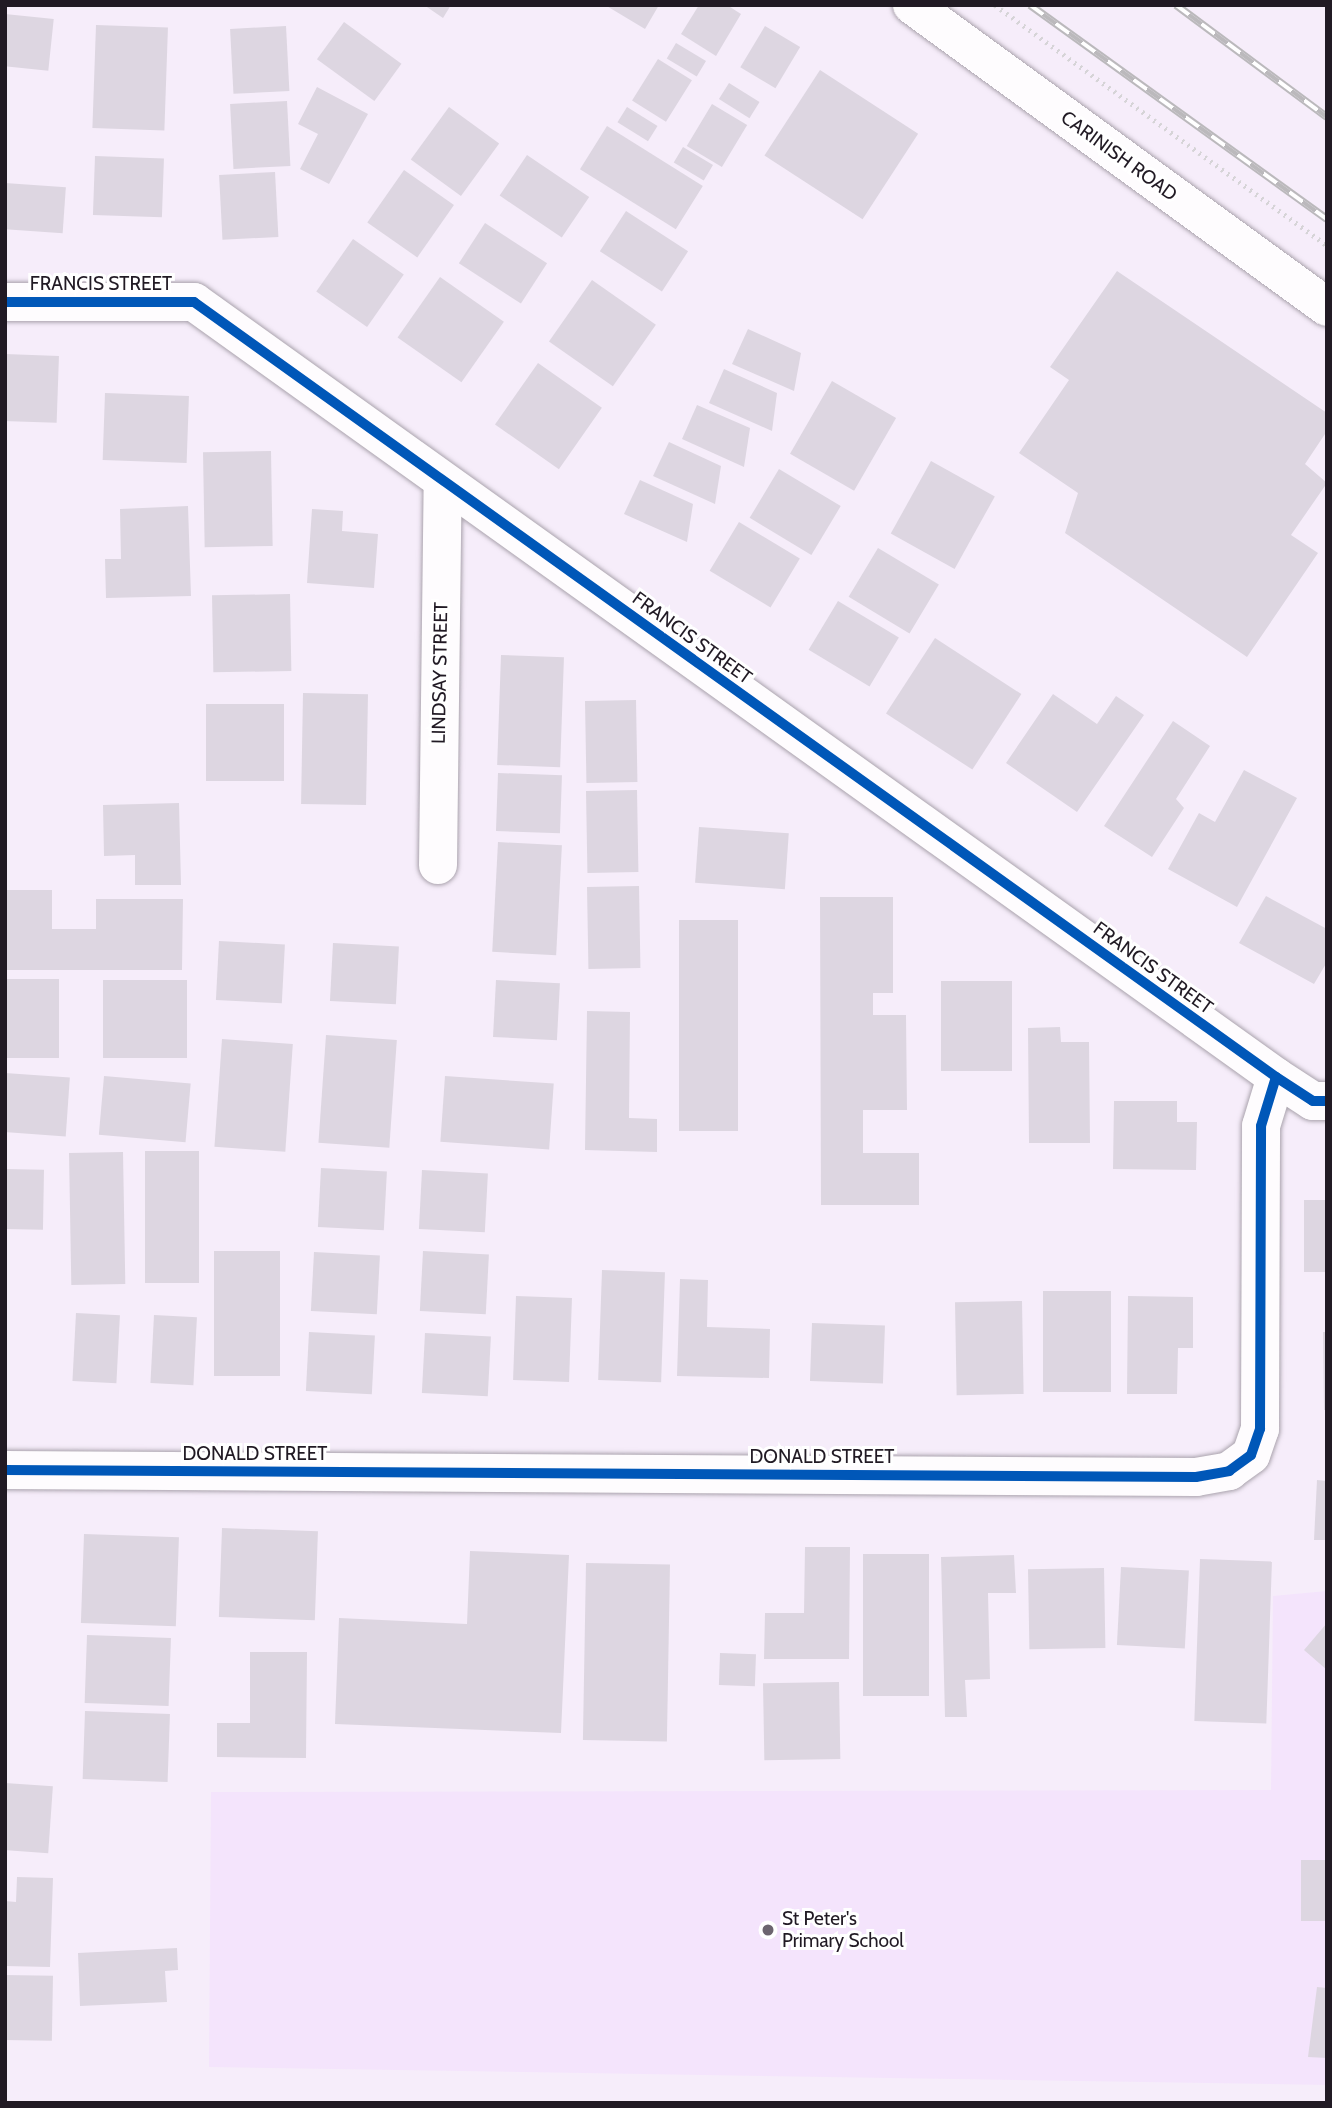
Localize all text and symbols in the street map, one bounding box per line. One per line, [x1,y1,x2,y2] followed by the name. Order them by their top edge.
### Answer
[1056,106,1182,206] street label: CARINISH ROAD
[30,273,172,295] street label: FRANCIS STREET
[628,587,756,689] street label: FRANCIS STREET
[427,602,453,744] street label: LINDSAY STREET
[1089,917,1217,1019] street label: FRANCIS STREET
[183,1443,327,1465] street label: DONALD STREET
[750,1446,894,1468] street label: DONALD STREET
[782,1908,904,1952] place label: St Peter's Primary School
[760,1922,776,1938] marker: St Peter's Primary School

